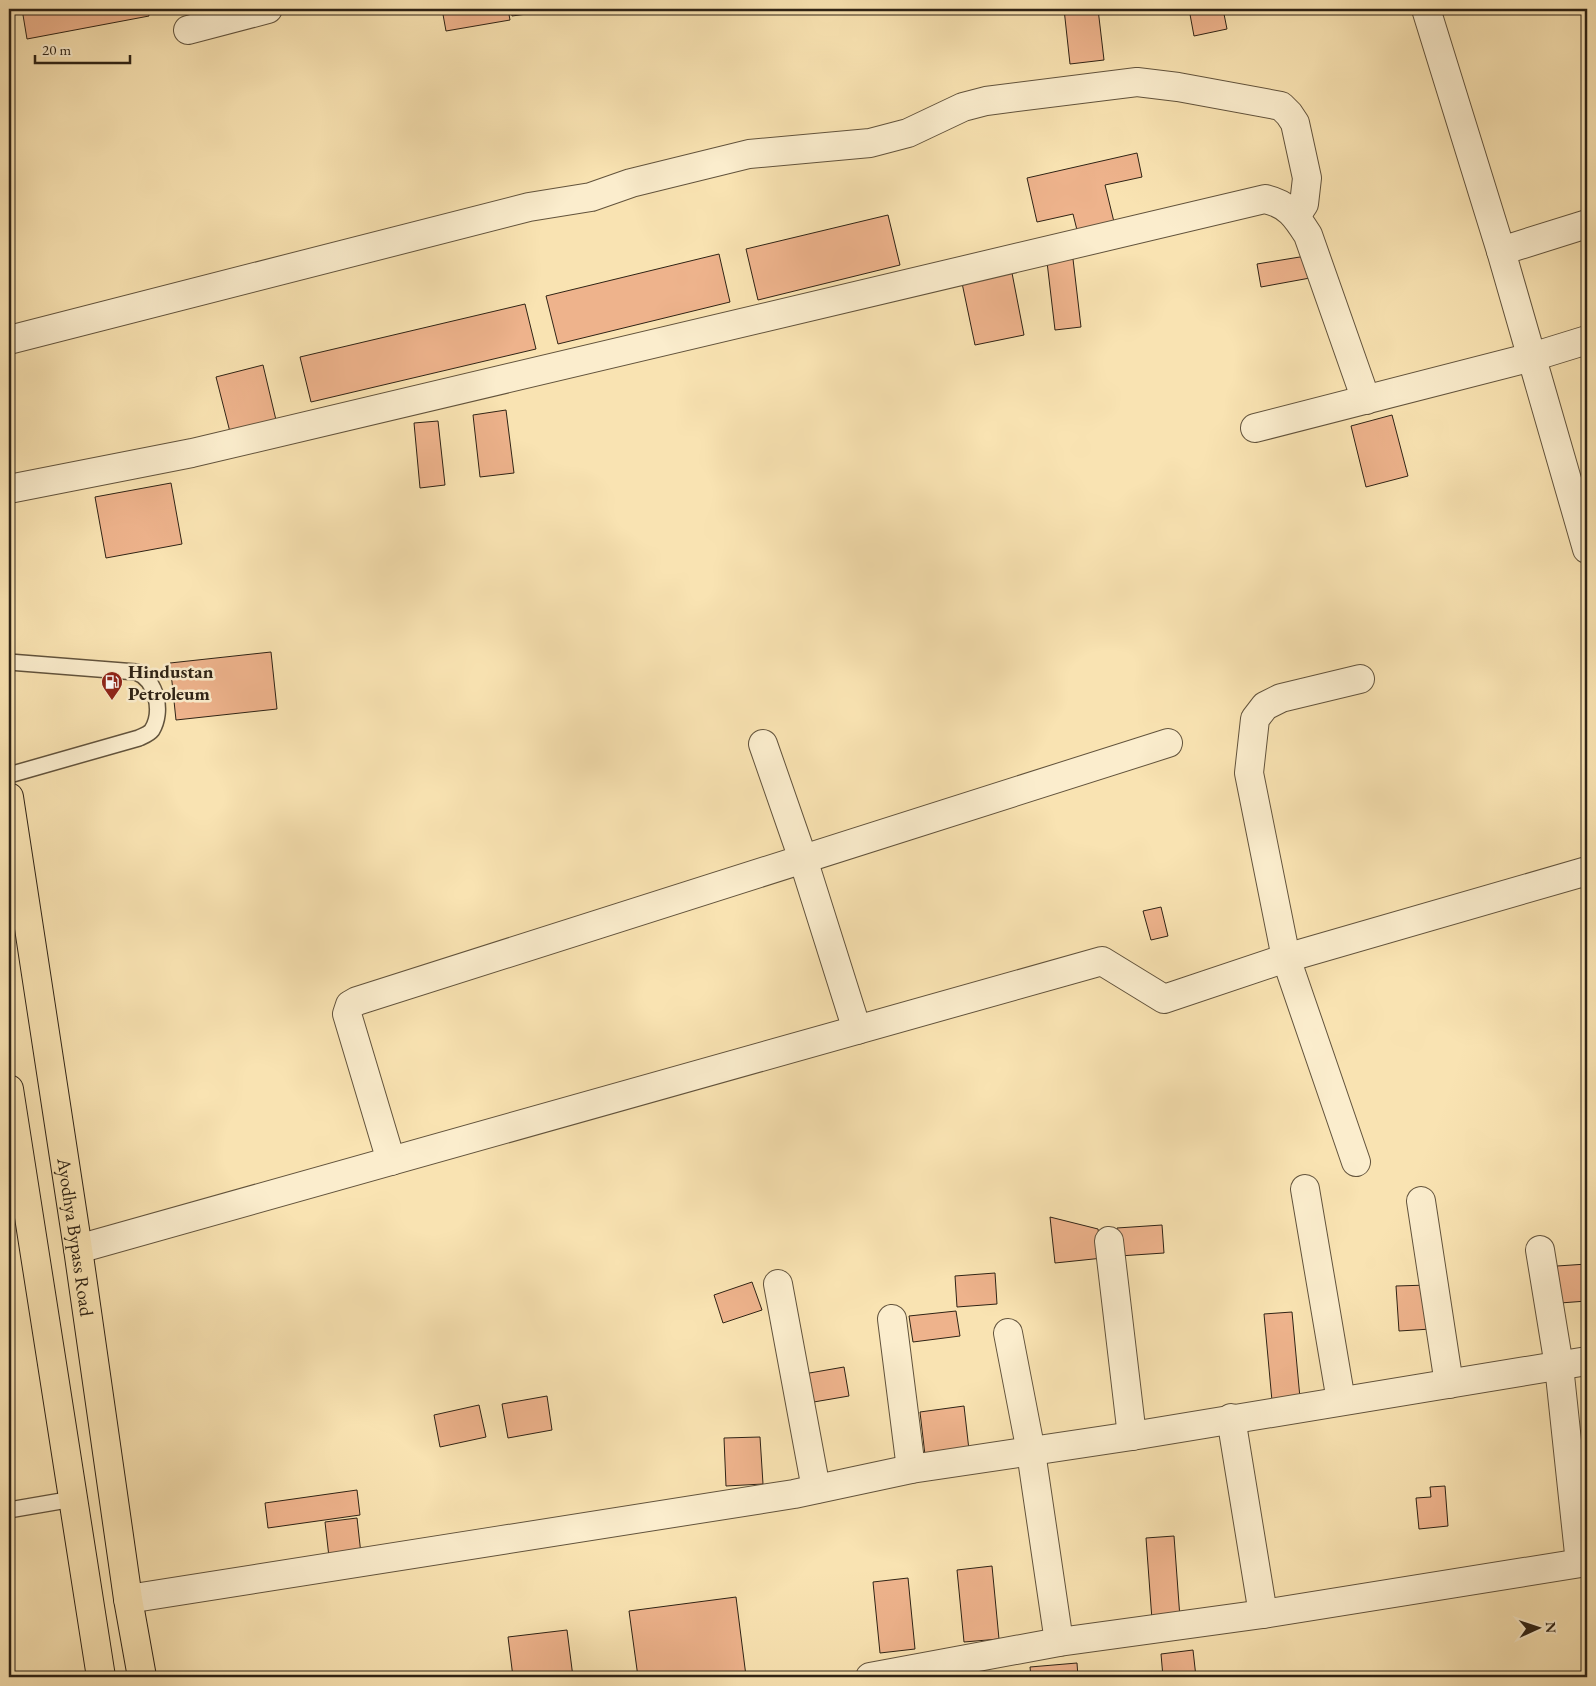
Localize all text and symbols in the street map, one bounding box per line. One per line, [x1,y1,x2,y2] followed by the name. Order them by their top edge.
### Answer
[35,32,130,64] scale bar
[42,40,71,59] text: 20 m
[128,659,214,706] place label: Hindustan Petroleum
[100,670,124,701] fuel station icon: Hindustan Petroleum
[51,1155,99,1318] street label: Ayodhya Bypass Road
[1514,1604,1564,1654] north arrow
[1542,1621,1560,1634] text: N

